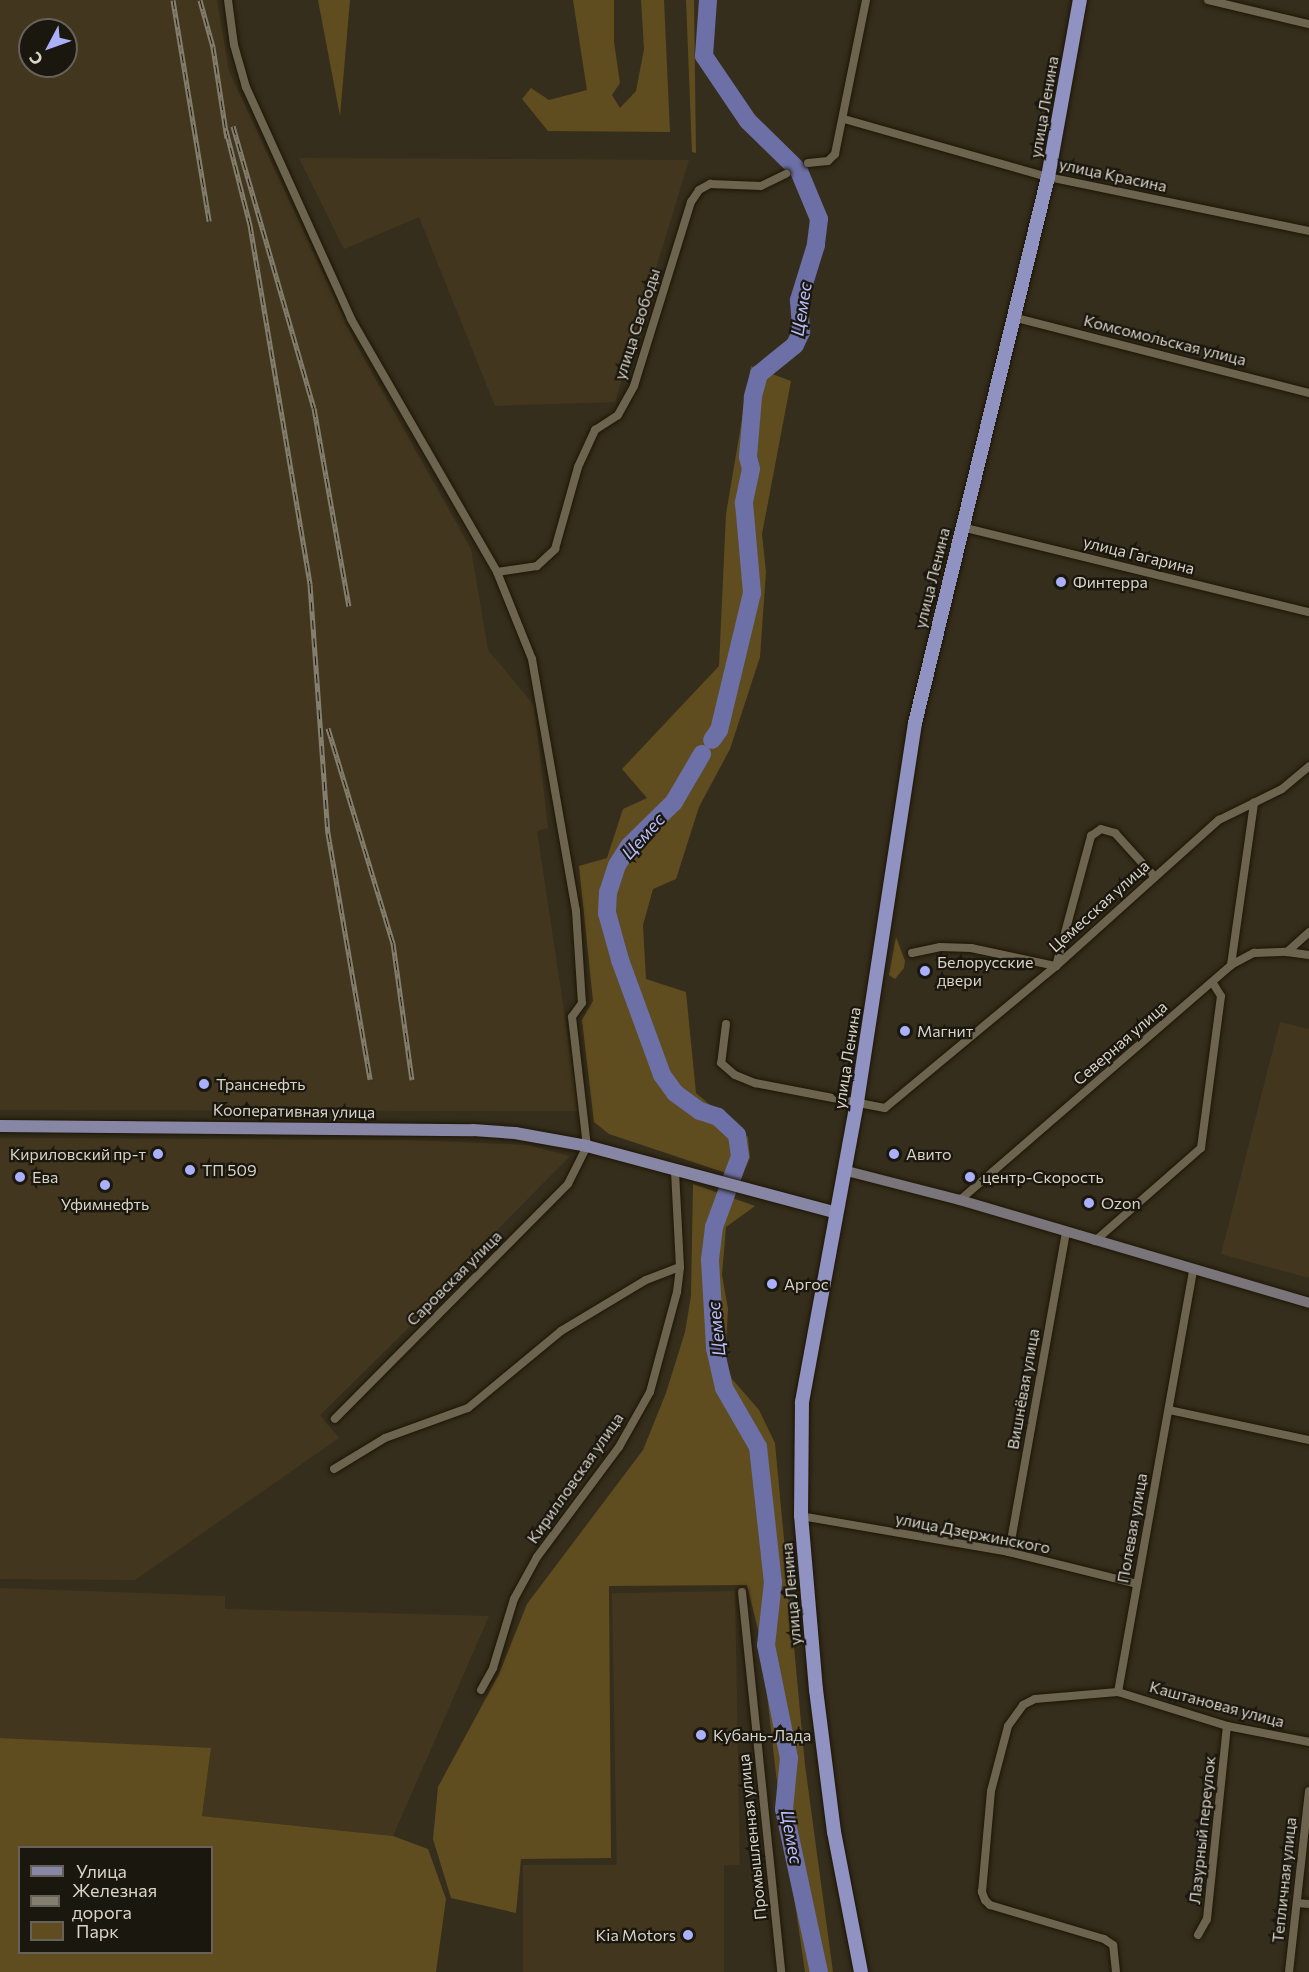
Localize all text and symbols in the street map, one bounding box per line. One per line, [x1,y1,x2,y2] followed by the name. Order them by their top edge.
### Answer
[18,18,78,78] north arrow
[25,48,46,69] text: С
[1026,55,1062,159] street label: улица Ленина
[1057,154,1169,196] street label: улица Красина
[610,266,664,382] street label: улица Свободы
[786,280,816,338] water label: Цемес
[1082,311,1248,369] street label: Комсомольская улица
[910,526,954,630] street label: улица Ленина
[1081,532,1197,578] street label: улица Гагарина
[1073,572,1148,592] place label: Финтерра
[1054,575,1068,589] marker: Финтерра
[617,809,669,863] water label: Цемес
[1045,856,1153,956] street label: Цемесская улица
[937,952,1033,990] place label: Белорусские двери
[918,964,932,978] marker: Белорусские двери
[1069,997,1171,1089] street label: Северная улица
[829,1006,865,1110] street label: улица Ленина
[917,1021,973,1041] place label: Магнит
[898,1024,912,1038] marker: Магнит
[216,1074,305,1094] place label: Транснефть
[197,1077,211,1091] marker: Транснефть
[213,1100,375,1122] street label: Кооперативная улица
[10,1144,146,1164] place label: Кириловский пр-т
[906,1144,952,1164] place label: Авито
[151,1147,165,1161] marker: Кириловский пр-т
[887,1147,901,1161] marker: Авито
[202,1160,257,1180] place label: ТП 509
[183,1163,197,1177] marker: ТП 509
[32,1167,58,1187] place label: Ева
[982,1167,1104,1187] place label: центр-Скорость
[13,1170,27,1184] marker: Ева
[963,1170,977,1184] marker: центр-Скорость
[98,1178,112,1192] marker: Уфимнефть
[1101,1193,1141,1213] place label: Ozon
[61,1194,149,1214] place label: Уфимнефть
[1082,1196,1096,1210] marker: Ozon
[402,1226,506,1330] street label: Саровская улица
[784,1274,829,1294] place label: Аргос
[765,1277,779,1291] marker: Аргос
[702,1301,730,1357] water label: Цемес
[1003,1327,1043,1451] street label: Вишнёвая улица
[523,1409,627,1547] street label: Кирилловская улица
[1113,1472,1151,1584] street label: Полевая улица
[894,1509,1052,1557] street label: улица Дзержинского
[777,1542,805,1646] street label: улица Ленина
[1147,1677,1287,1731] street label: Каштановая улица
[713,1725,811,1745] place label: Кубань-Лада
[694,1728,708,1742] marker: Кубань-Лада
[734,1753,770,1921] street label: Промышленная улица
[1185,1755,1219,1905] street label: Лазурный переулок
[777,1808,807,1866] water label: Цемес
[1268,1816,1300,1944] street label: Тепличная улица
[18,1846,213,1954] legend
[76,1860,127,1882] text: Улица
[72,1879,157,1923] text: Железная дорога
[76,1920,119,1942] text: Парк
[596,1925,676,1945] place label: Kia Motors
[681,1928,695,1942] marker: Kia Motors

